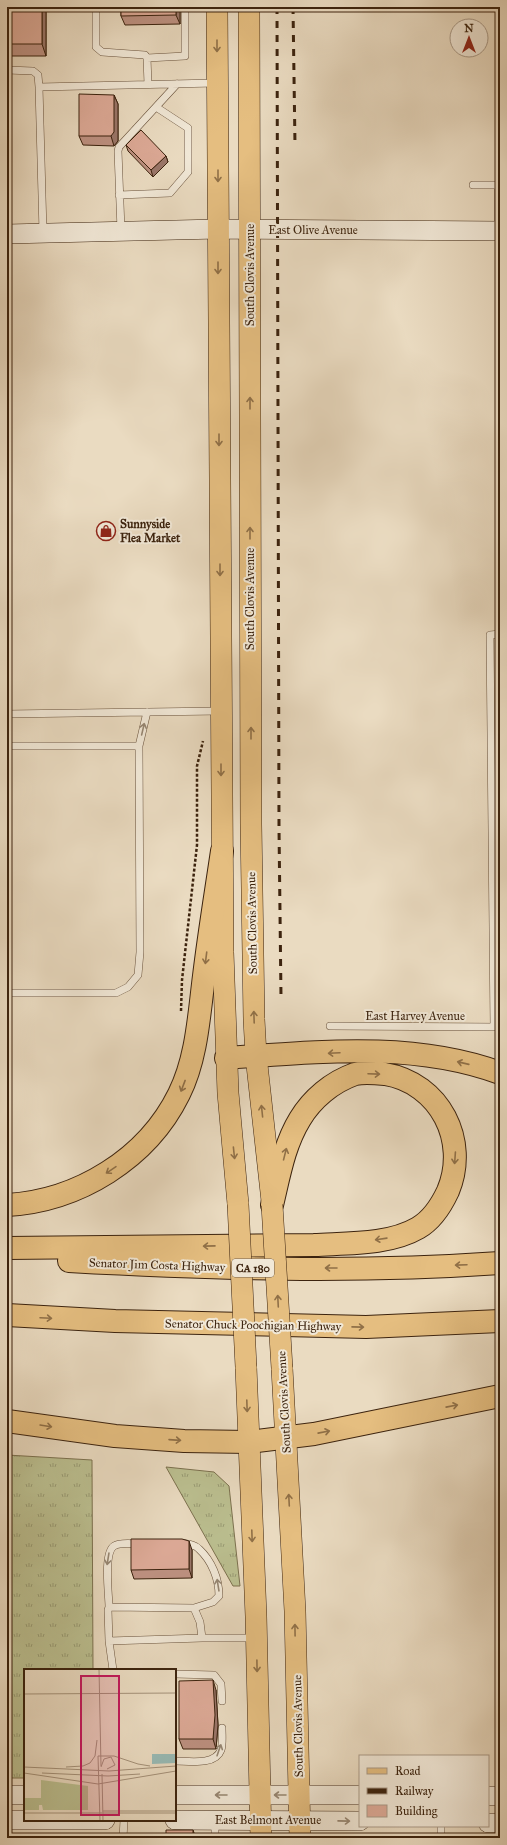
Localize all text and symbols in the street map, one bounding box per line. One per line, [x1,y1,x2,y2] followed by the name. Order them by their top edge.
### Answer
[449,18,489,58] north arrow
[464,22,474,35] text: N
[213,39,221,52] one-way arrow
[214,169,222,182] one-way arrow
[268,223,358,237] street label: East Olive Avenue
[243,224,257,326] street label: South Clovis Avenue
[214,261,222,274] one-way arrow
[246,397,254,410] one-way arrow
[215,433,223,446] one-way arrow
[120,517,181,545] place label: Sunnyside Flea Market
[95,520,117,542] shop icon: Sunnyside Flea Market
[246,527,254,540] one-way arrow
[243,548,257,650] street label: South Clovis Avenue
[216,563,224,576] one-way arrow
[140,723,148,736] one-way arrow
[247,727,255,740] one-way arrow
[217,763,225,776] one-way arrow
[244,872,260,974] street label: South Clovis Avenue
[202,951,210,964] one-way arrow
[365,1009,465,1023] street label: East Harvey Avenue
[250,1011,258,1024] one-way arrow
[328,1049,341,1056] one-way arrow
[456,1058,469,1066] one-way arrow
[368,1070,381,1077] one-way arrow
[178,1079,186,1091] one-way arrow
[258,1105,266,1118] one-way arrow
[230,1146,237,1159] one-way arrow
[282,1148,289,1161] one-way arrow
[452,1151,459,1164] one-way arrow
[106,1166,117,1174] one-way arrow
[375,1235,388,1243] one-way arrow
[203,1242,216,1250] one-way arrow
[89,1256,226,1275] street label: Senator Jim Costa Highway
[232,1259,274,1277] road number: CA 180
[455,1261,468,1269] one-way arrow
[325,1264,338,1272] one-way arrow
[274,1295,282,1308] one-way arrow
[39,1314,52,1321] one-way arrow
[165,1316,342,1335] street label: Senator Chuck Poochigian Highway
[351,1323,364,1331] one-way arrow
[274,1350,294,1454] street label: South Clovis Avenue
[243,1399,251,1412] one-way arrow
[445,1402,458,1410] one-way arrow
[39,1422,52,1430] one-way arrow
[317,1427,330,1435] one-way arrow
[168,1437,181,1444] one-way arrow
[285,1494,293,1507] one-way arrow
[248,1529,256,1542] one-way arrow
[104,1552,112,1565] one-way arrow
[214,1579,222,1592] one-way arrow
[292,1624,299,1637] one-way arrow
[253,1659,261,1672] one-way arrow
[24,1669,176,1821] inset map
[290,1675,306,1777] street label: South Clovis Avenue
[216,1744,224,1756] one-way arrow
[359,1755,489,1827] legend
[395,1764,421,1778] text: Road
[395,1784,434,1798] text: Railway
[215,1791,228,1799] one-way arrow
[274,1791,287,1799] one-way arrow
[395,1804,438,1819] text: Building
[215,1813,321,1827] street label: East Belmont Avenue
[337,1817,350,1825] one-way arrow

